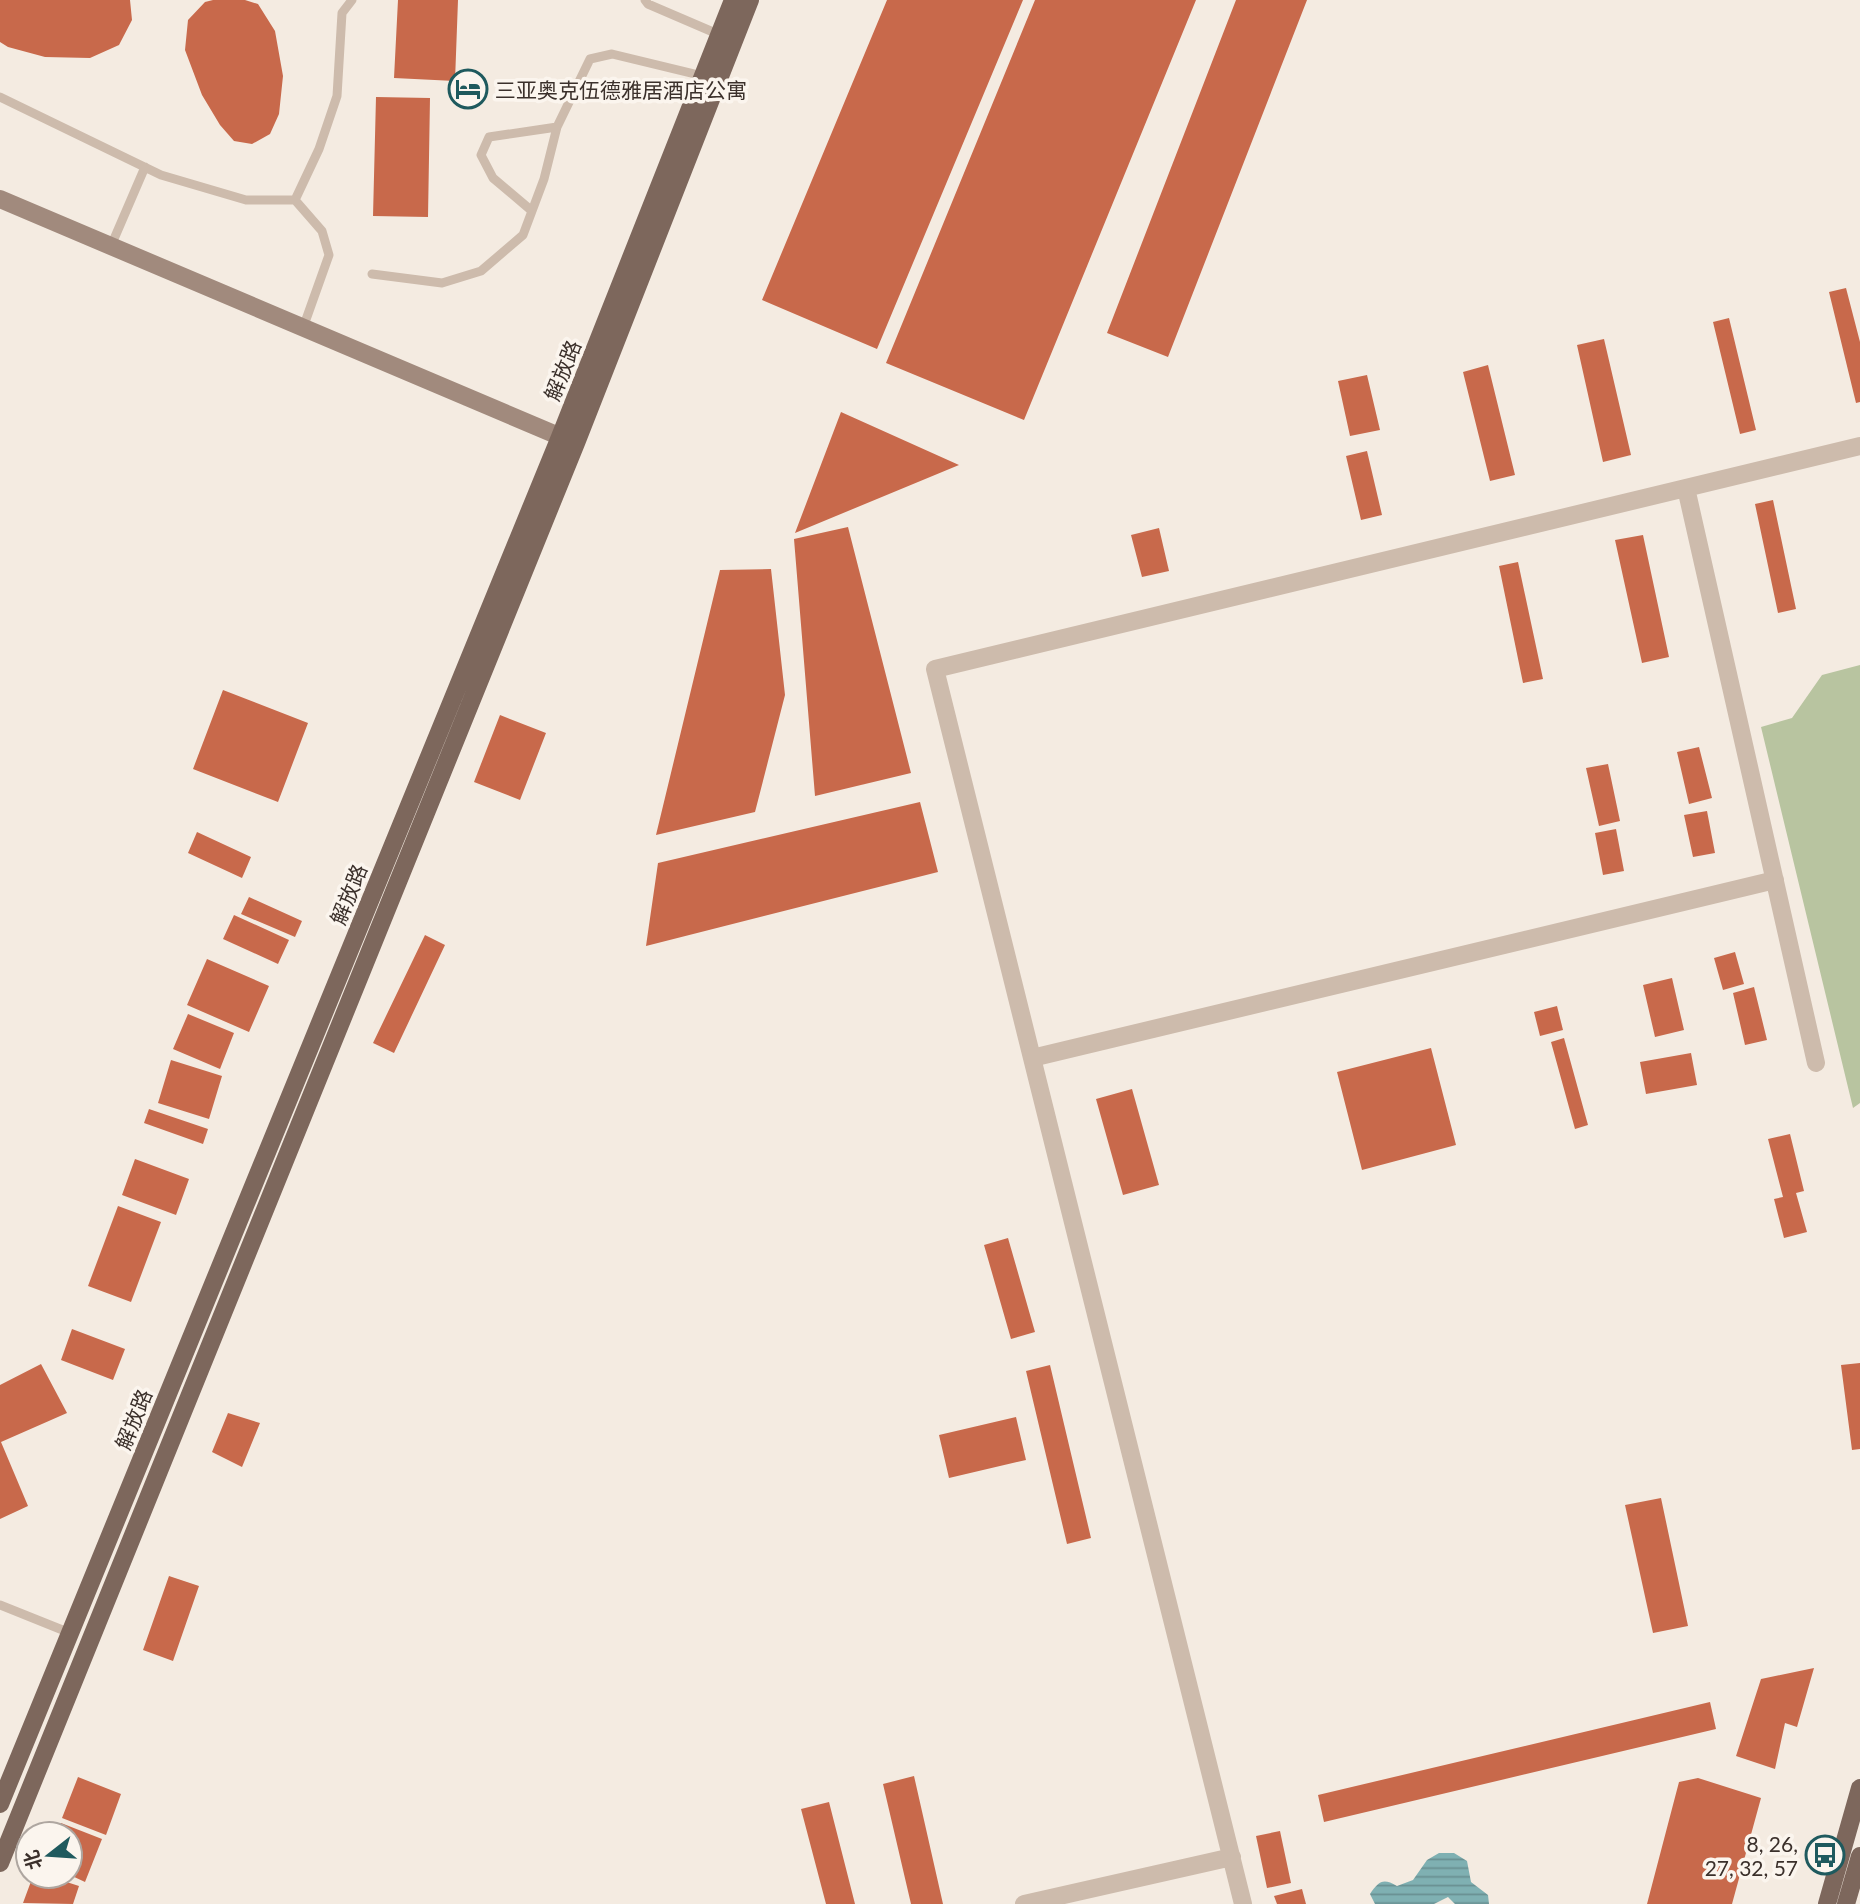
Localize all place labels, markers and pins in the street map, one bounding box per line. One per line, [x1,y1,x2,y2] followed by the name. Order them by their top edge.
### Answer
[447,68,489,110] hotel icon: 三亚奥克伍德雅居酒店公寓
[495,77,747,102] place label: 三亚奥克伍德雅居酒店公寓
[1705,1831,1798,1880] place label: 8, 26, 27, 32, 57
[1804,1834,1846,1876] bus stop icon: 8, 26, 27, 32, 57

